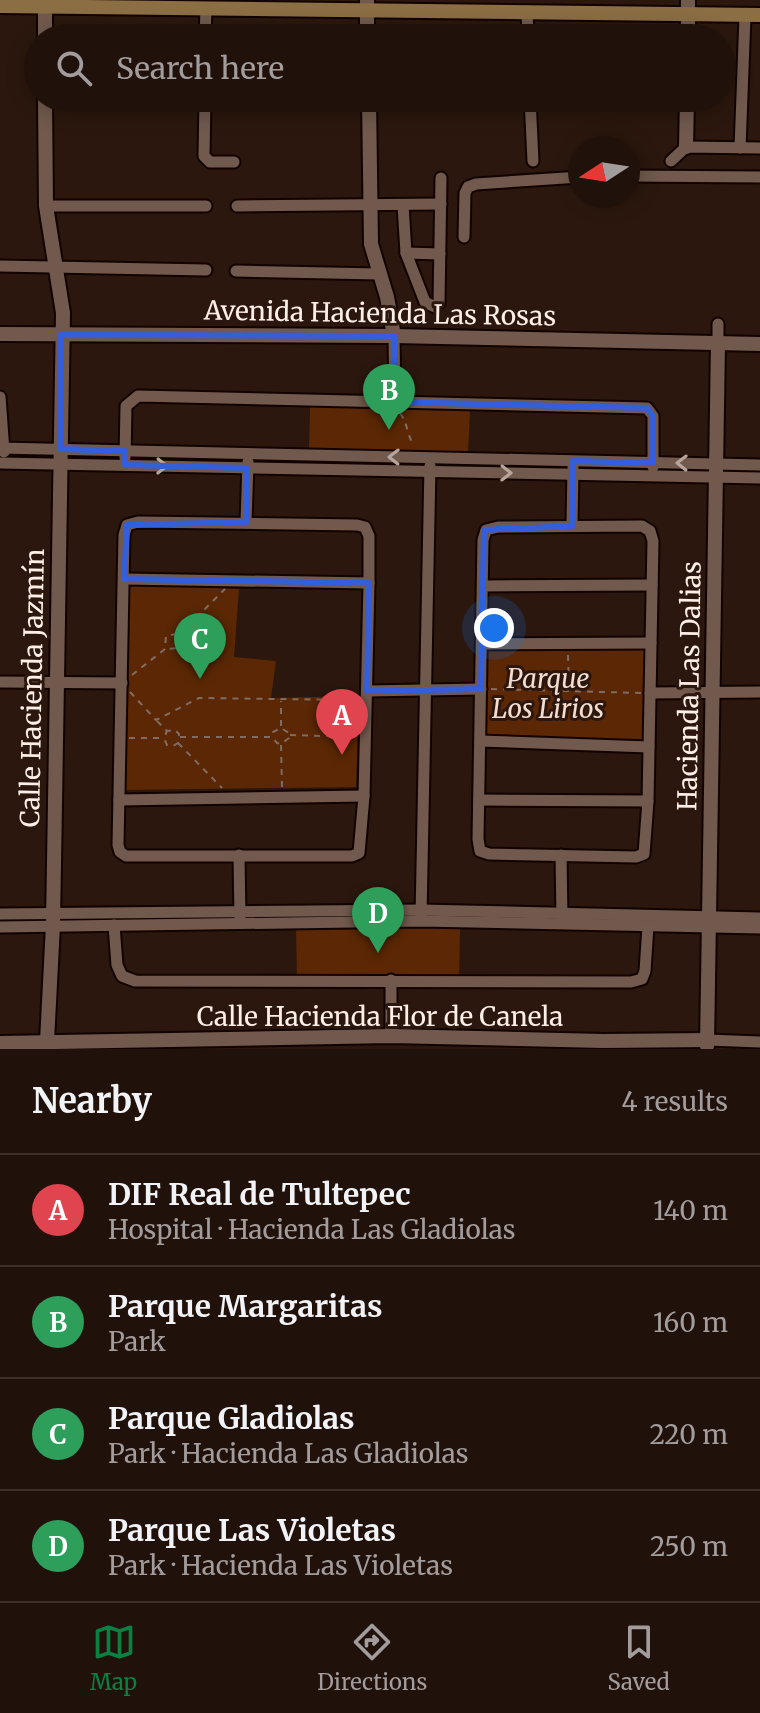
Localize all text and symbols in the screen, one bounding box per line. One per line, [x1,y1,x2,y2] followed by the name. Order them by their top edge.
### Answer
[24,24,736,112] search box
[52,46,96,90] icon: search
[116,49,284,87] text: Search here
[568,136,640,208] north arrow
[203,293,556,333] street label: Avenida Hacienda Las Rosas
[363,364,415,430] pin: B
[387,448,400,466] one-way arrow
[675,455,688,472] one-way arrow
[156,457,169,475] one-way arrow
[500,464,513,481] one-way arrow
[13,548,51,828] street label: Calle Hacienda Jazmín
[670,561,708,811] street label: Hacienda Las Dalias
[474,608,514,648] your location
[174,613,226,679] pin: C
[492,662,604,725] park label: Parque Los Lirios
[316,689,368,755] pin: A
[352,887,404,953] pin: D
[197,1000,563,1033] street label: Calle Hacienda Flor de Canela
[32,1080,152,1122] text: Nearby
[621,1085,728,1118] text: 4 results
[108,1175,411,1213] text: DIF Real de Tultepec
[49,1194,67,1227] text: A
[653,1194,728,1227] text: 140 m
[108,1213,515,1246] text: Hospital · Hacienda Las Gladiolas
[108,1287,382,1325] text: Parque Margaritas
[49,1306,67,1339] text: B
[653,1306,728,1339] text: 160 m
[108,1325,166,1358] text: Park
[108,1399,355,1437] text: Parque Gladiolas
[49,1418,67,1451] text: C
[649,1418,728,1451] text: 220 m
[108,1437,469,1470] text: Park · Hacienda Las Gladiolas
[108,1511,396,1549] text: Parque Las Violetas
[48,1530,68,1563] text: D
[650,1530,728,1563] text: 250 m
[108,1549,453,1582] text: Park · Hacienda Las Violetas
[90,1620,137,1696] tab: Map
[317,1620,427,1696] tab: Directions
[608,1620,670,1696] tab: Saved

